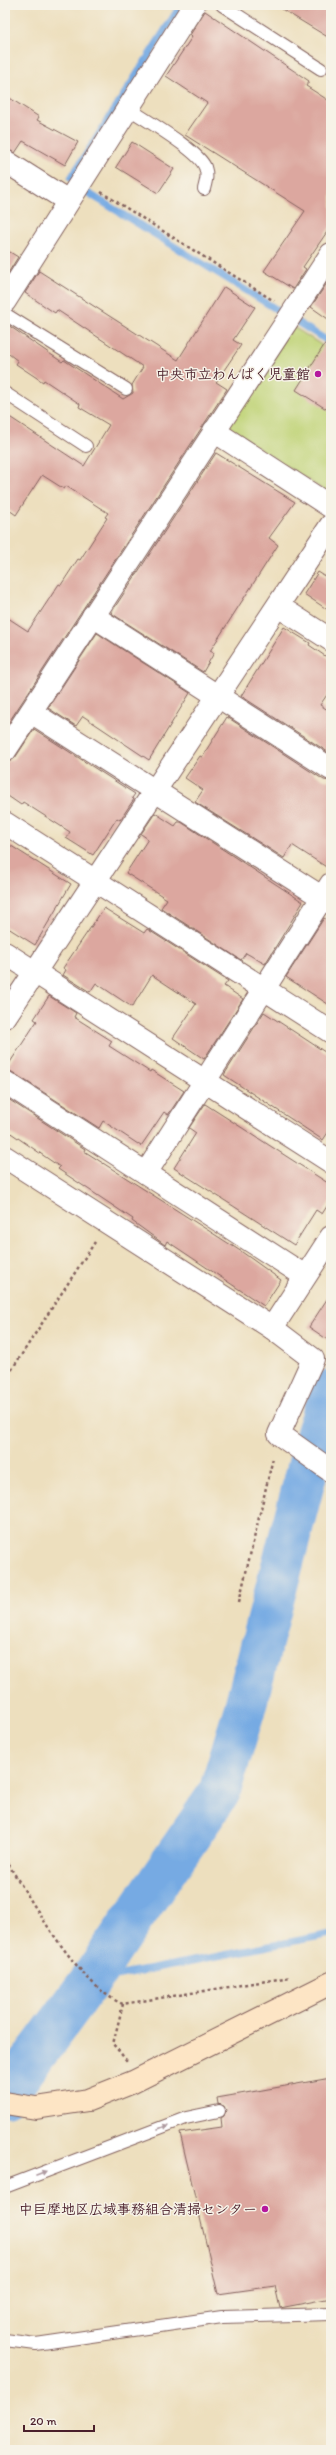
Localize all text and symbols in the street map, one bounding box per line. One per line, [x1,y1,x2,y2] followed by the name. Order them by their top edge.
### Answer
[156,366,310,383] place label: 中央市立わんぱく児童館
[313,369,323,379] marker: 中央市立わんぱく児童館
[158,2124,170,2130] one-way arrow
[36,2169,48,2175] one-way arrow
[19,2201,257,2218] place label: 中巨摩地区広域事務組合清掃センター
[260,2204,270,2214] marker: 中巨摩地区広域事務組合清掃センター
[24,2407,94,2433] scale bar
[30,2414,57,2428] text: 20 m

